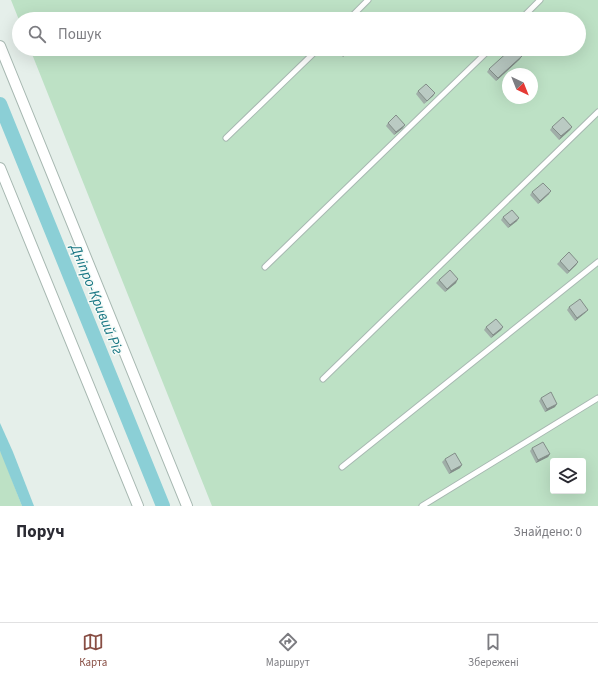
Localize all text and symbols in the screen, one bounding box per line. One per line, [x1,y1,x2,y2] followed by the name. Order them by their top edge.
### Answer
[12,12,586,56] search box
[26,23,48,45] icon: search
[58,24,101,45] text: Пошук
[502,68,538,104] north arrow
[65,240,128,357] water label: Дніпро-Кривий Ріг
[550,458,586,494] map controls
[550,458,586,494] button: layers
[16,520,65,544] text: Поруч
[514,523,582,541] text: Знайдено: 0
[79,631,107,670] tab: Карта
[266,631,310,670] tab: Маршрут
[468,631,519,670] tab: Збережені

